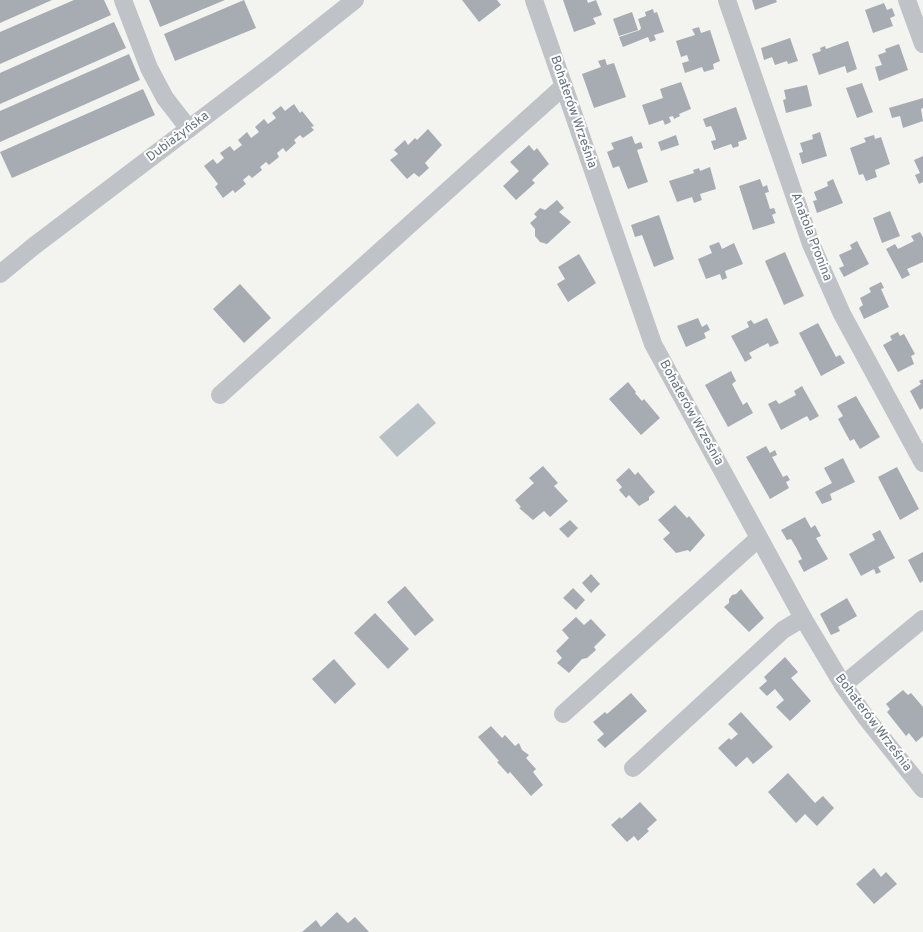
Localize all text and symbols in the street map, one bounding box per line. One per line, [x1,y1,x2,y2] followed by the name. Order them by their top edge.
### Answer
[546,54,600,170] street label: Bohaterów Września
[144,108,212,166] street label: Dubiażyńska
[787,191,835,283] street label: Anatola Pronina
[655,357,727,469] street label: Bohaterów Września
[831,671,915,775] street label: Bohaterów Września

